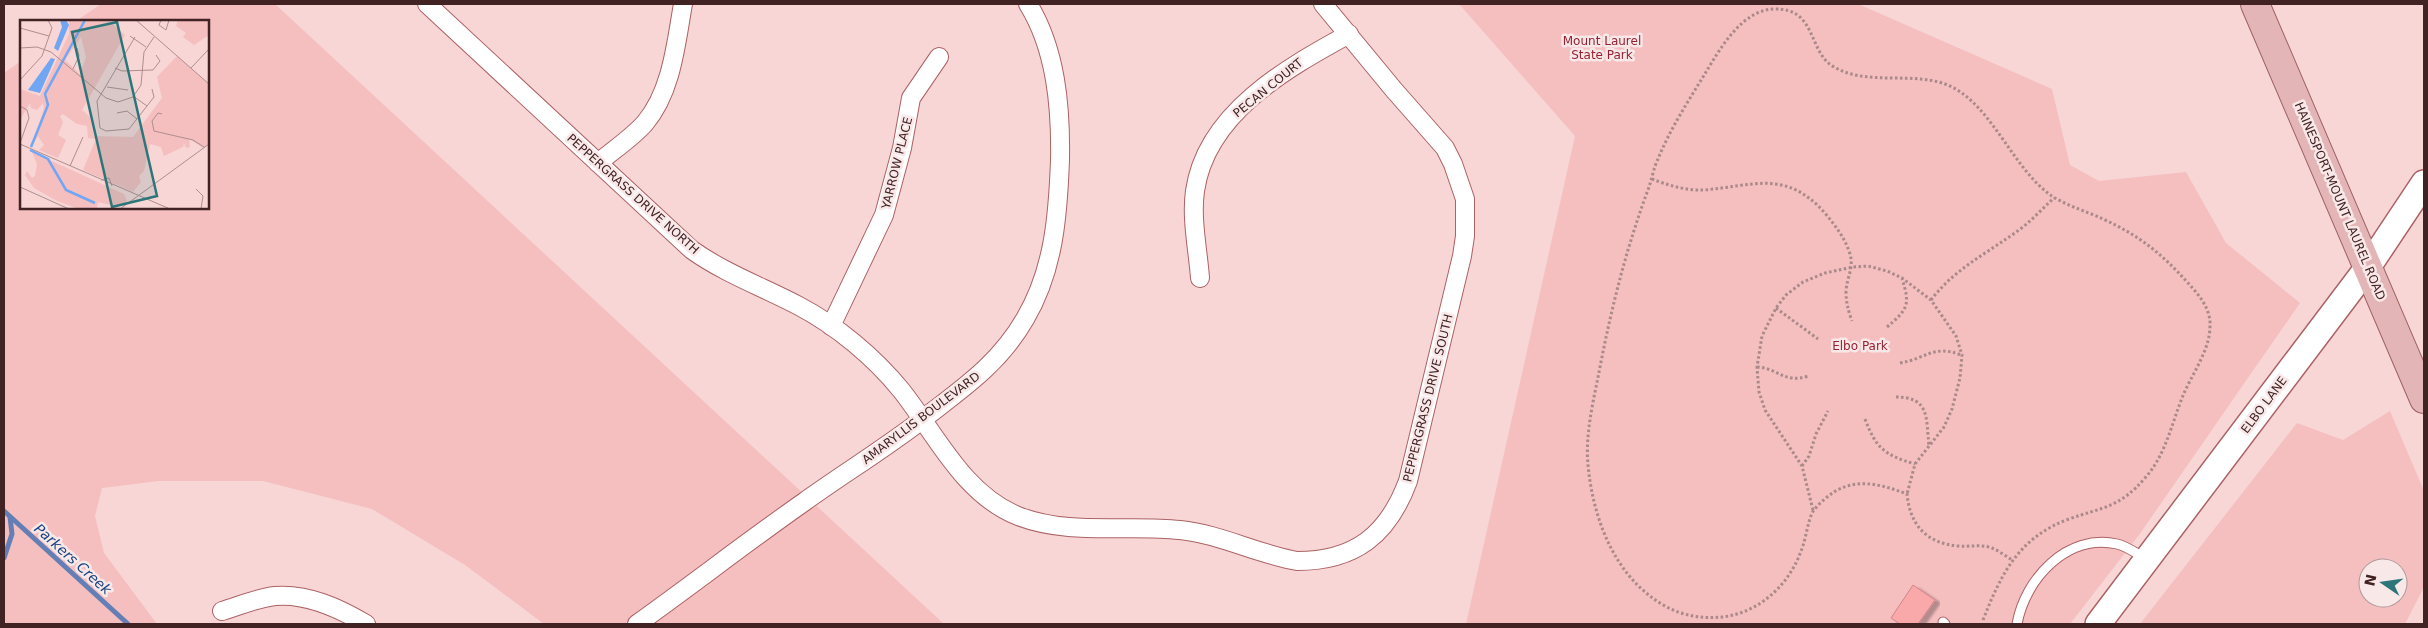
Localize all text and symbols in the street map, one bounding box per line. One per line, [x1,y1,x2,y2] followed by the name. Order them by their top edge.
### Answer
[20,20,209,209] inset map
[1563,34,1641,62] park label: Mount Laurel State Park
[1230,55,1306,120] street label: PECAN COURT
[2292,100,2388,302] street label: HAINESPORT-MOUNT LAUREL ROAD
[879,115,915,212] street label: YARROW PLACE
[564,131,702,257] street label: PEPPERGRASS DRIVE NORTH
[1400,313,1456,483] street label: PEPPERGRASS DRIVE SOUTH
[1832,339,1888,353] park label: Elbo Park
[859,369,983,467] street label: AMARYLLIS BOULEVARD
[2238,374,2290,436] street label: ELBO LANE
[31,520,115,598] water label: Parkers Creek
[2358,558,2408,608] north arrow
[2361,573,2379,588] text: N

